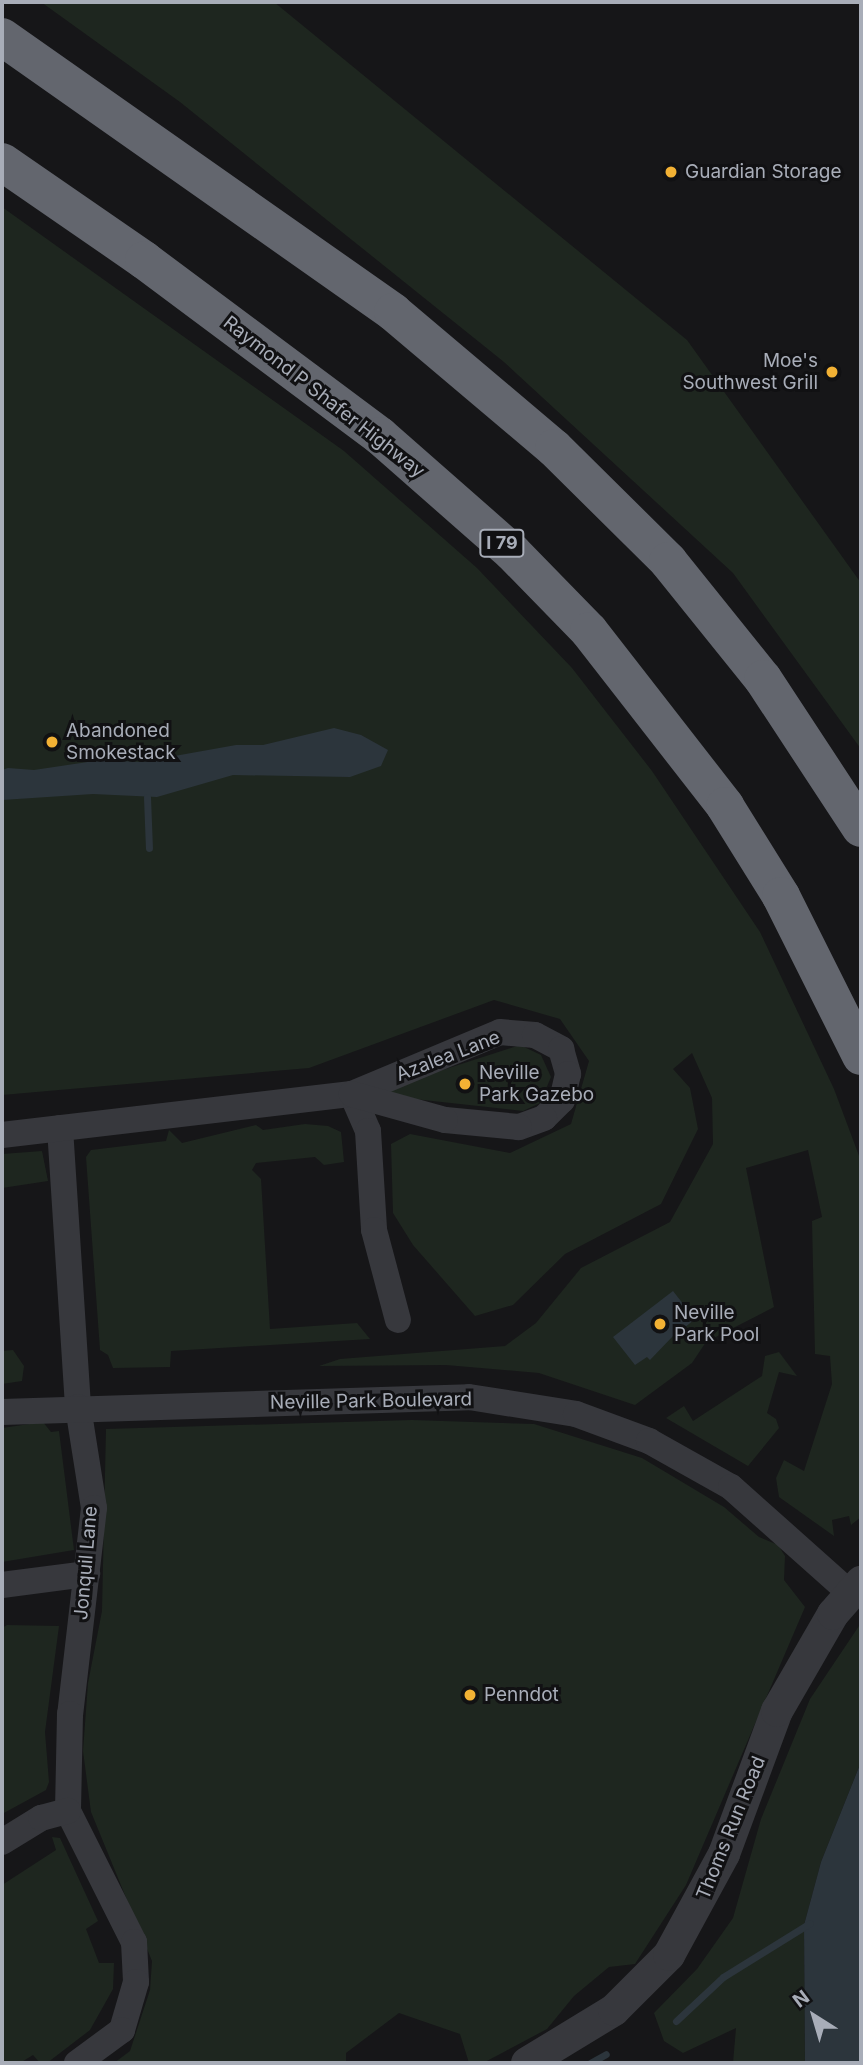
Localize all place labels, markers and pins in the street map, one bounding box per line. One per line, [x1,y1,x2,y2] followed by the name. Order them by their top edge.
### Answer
[685,161,842,183] place label: Guardian Storage
[663,164,679,180] marker: Guardian Storage
[682,350,818,394] place label: Moe's Southwest Grill
[824,364,840,380] marker: Moe's Southwest Grill
[66,720,176,764] place label: Abandoned Smokestack
[44,734,60,750] marker: Abandoned Smokestack
[479,1062,594,1106] place label: Neville Park Gazebo
[457,1076,473,1092] marker: Neville Park Gazebo
[674,1302,759,1346] place label: Neville Park Pool
[652,1316,668,1332] marker: Neville Park Pool
[484,1684,559,1706] place label: Penndot
[462,1687,478,1703] marker: Penndot

